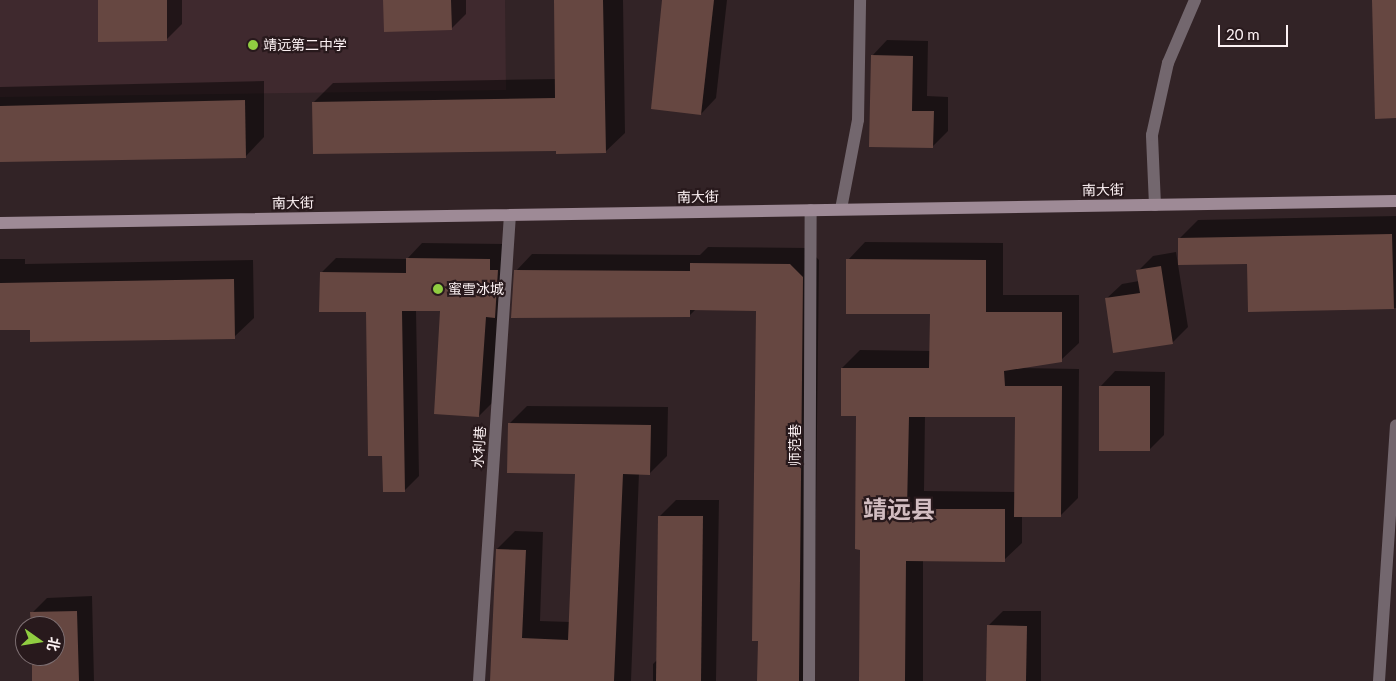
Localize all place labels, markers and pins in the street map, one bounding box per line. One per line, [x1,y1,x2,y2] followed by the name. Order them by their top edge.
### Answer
[263,37,347,53] place label: 靖远第二中学
[247,39,259,51] marker: 靖远第二中学
[448,281,504,297] place label: 蜜雪冰城
[432,283,444,295] marker: 蜜雪冰城

